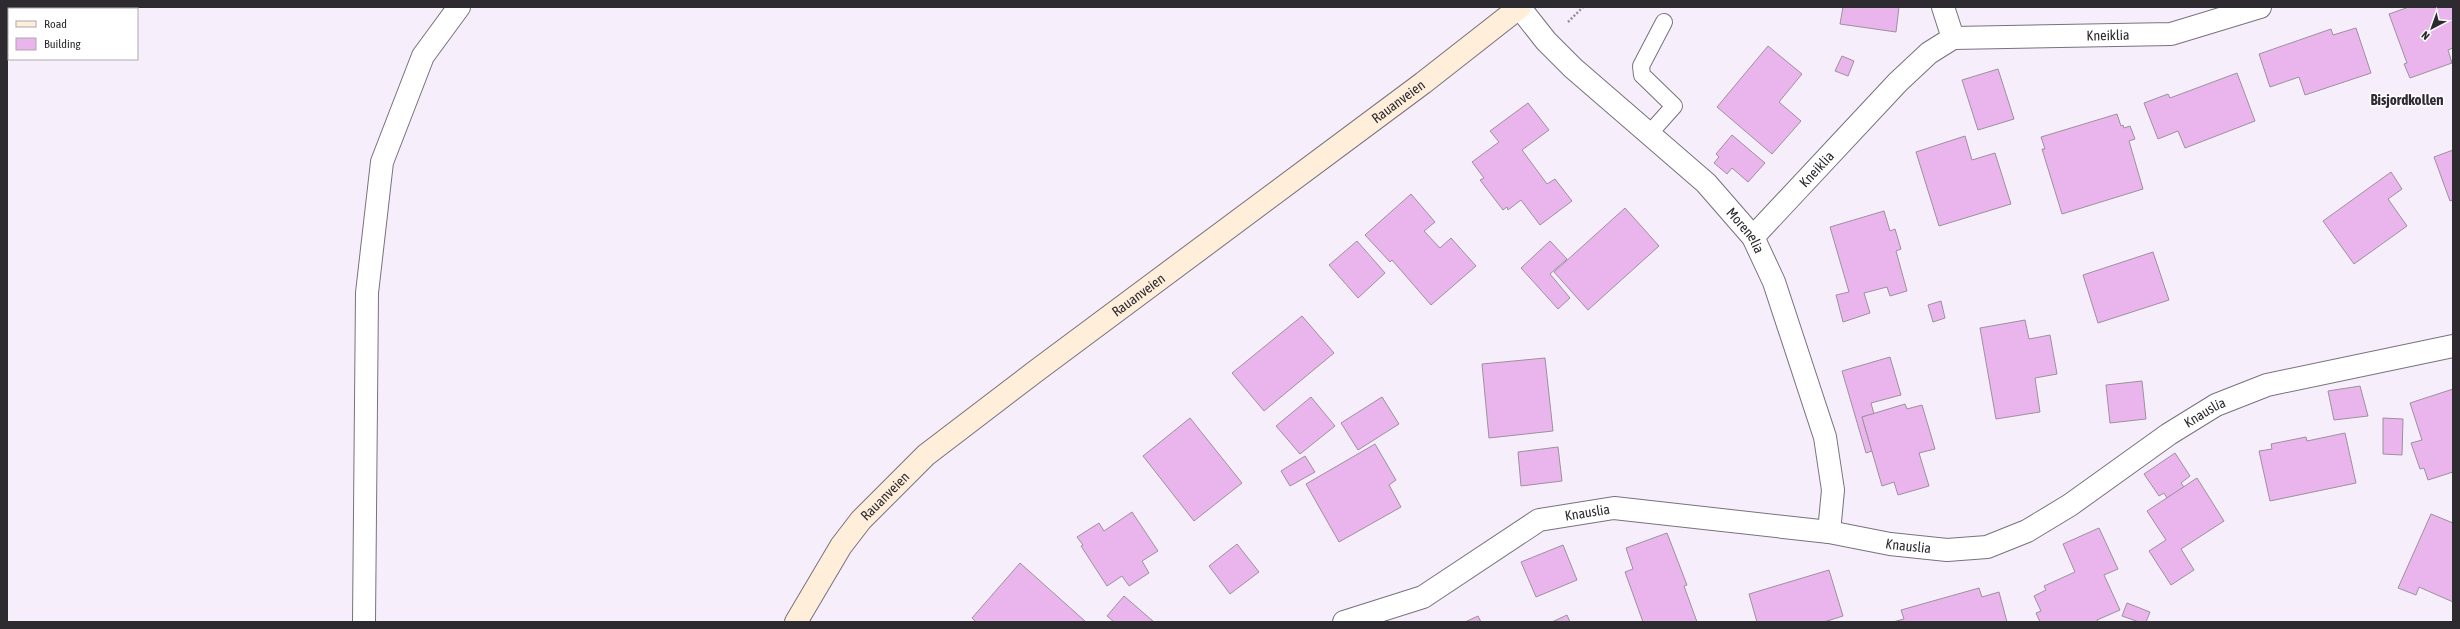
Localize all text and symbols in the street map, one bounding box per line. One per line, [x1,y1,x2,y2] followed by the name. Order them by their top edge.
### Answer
[8,8,138,60] legend
[2412,8,2452,48] north arrow
[44,17,67,31] text: Road
[2086,27,2130,44] street label: Kneiklia
[2419,29,2432,42] text: N
[44,37,82,51] text: Building
[1369,77,1428,126] street label: Rauanveien
[2370,91,2444,108] district label: Bisjordkollen
[1796,148,1837,190] street label: Kneiklia
[1723,204,1767,256] street label: Morenelia
[1109,270,1168,320] street label: Rauanveien
[2181,394,2228,431] street label: Knauslia
[857,468,913,524] street label: Rauanveien
[1564,501,1611,524] street label: Knauslia
[1884,535,1932,556] street label: Knauslia

